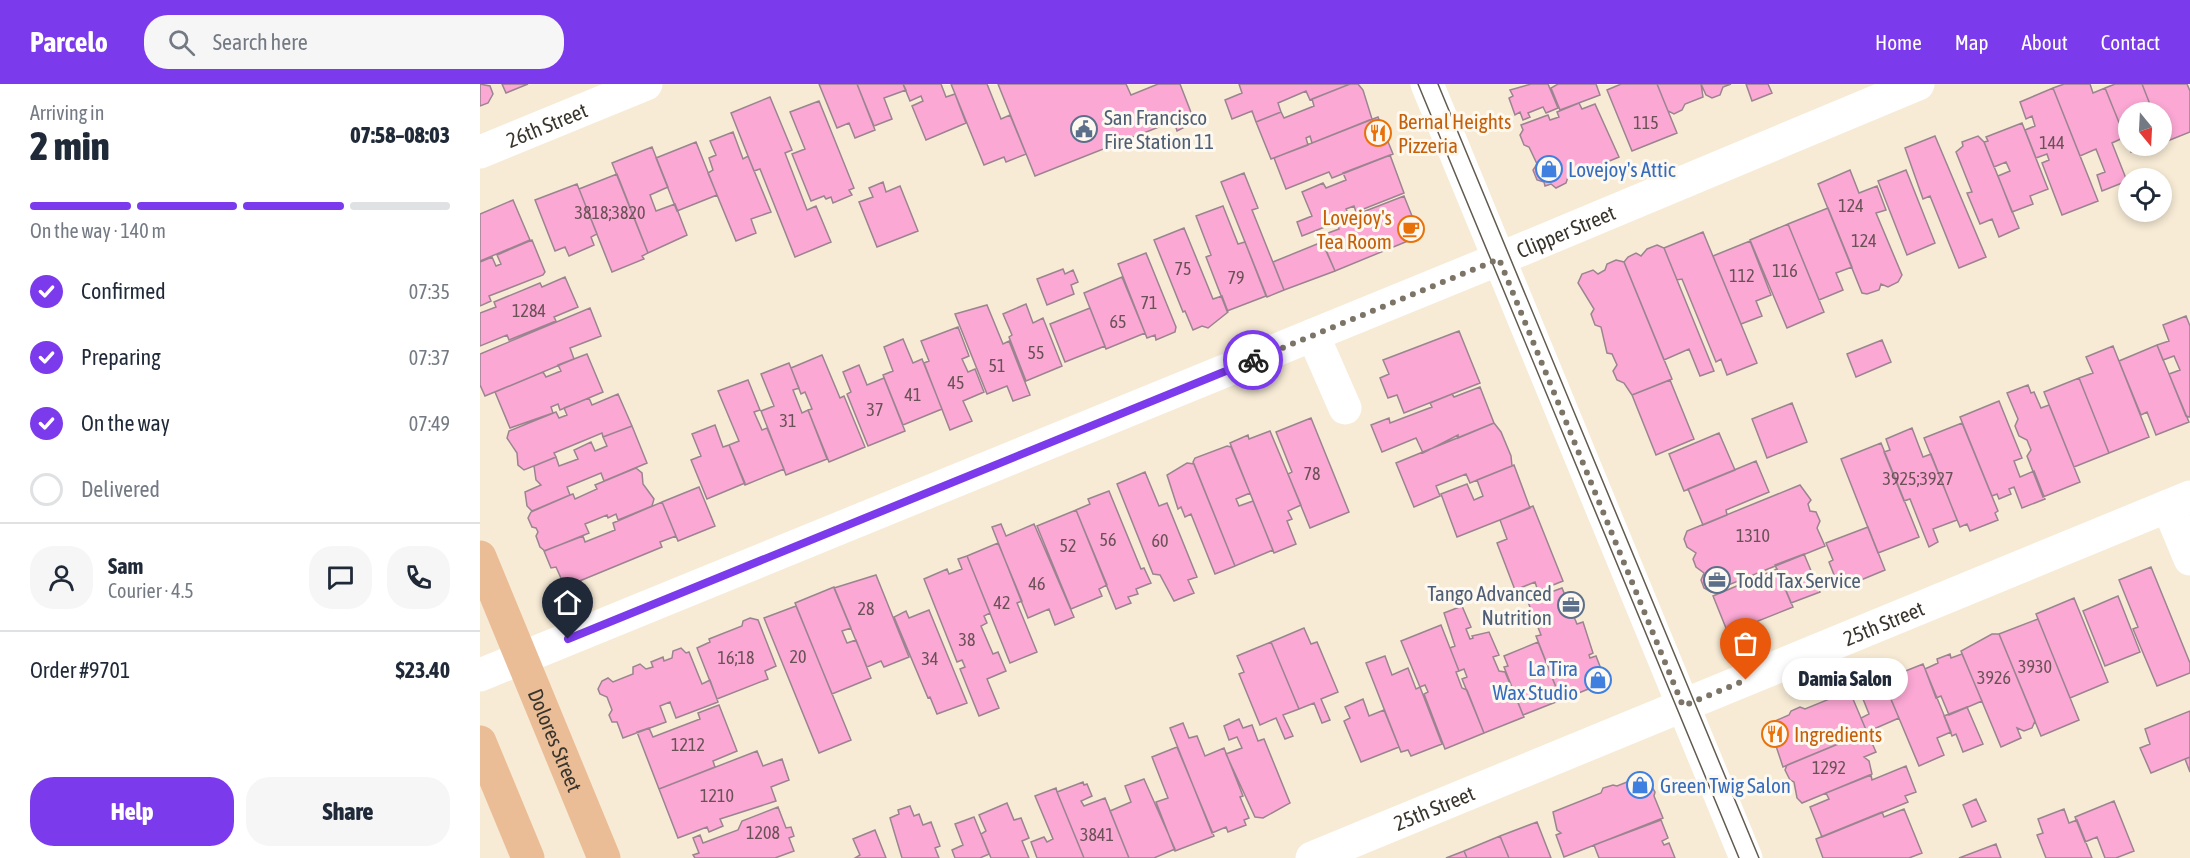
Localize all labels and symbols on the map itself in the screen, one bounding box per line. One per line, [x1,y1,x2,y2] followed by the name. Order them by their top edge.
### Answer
[503,97,591,152] street label: 26th Street
[2118,102,2172,156] north arrow
[1104,105,1214,153] place label: San Francisco Fire Station 11
[1398,109,1511,157] place label: Bernal Heights Pizzeria
[1633,112,1659,133] house number: 115
[1069,114,1099,144] public building icon: San Francisco Fire Station 11
[1363,118,1393,148] restaurant icon: Bernal Heights Pizzeria
[2039,132,2065,153] house number: 144
[1534,154,1564,184] shop icon: Lovejoy's Attic
[1568,157,1676,181] place label: Lovejoy's Attic
[1838,195,1864,216] house number: 124
[1513,200,1619,262] street label: Clipper Street
[575,202,645,223] house number: 3818;3820
[1317,205,1392,253] place label: Lovejoy's Tea Room
[1396,214,1426,244] cafe icon: Lovejoy's Tea Room
[1851,230,1877,251] house number: 124
[1175,258,1191,279] house number: 75
[1772,260,1798,281] house number: 116
[1729,265,1755,286] house number: 112
[1228,267,1244,288] house number: 79
[1141,292,1157,313] house number: 71
[512,300,546,321] house number: 1284
[1110,311,1126,332] house number: 65
[1223,330,1283,390] courier
[1028,342,1044,363] house number: 55
[989,355,1005,376] house number: 51
[948,372,964,393] house number: 45
[905,384,921,405] house number: 41
[867,399,883,420] house number: 37
[780,410,796,431] house number: 31
[1304,463,1320,484] house number: 78
[1883,468,1953,489] house number: 3925;3927
[1736,525,1770,546] house number: 1310
[1100,529,1116,550] house number: 56
[1152,530,1168,551] house number: 60
[1060,535,1076,556] house number: 52
[1702,565,1732,595] office icon: Todd Tax Service
[1736,568,1861,592] place label: Todd Tax Service
[1029,573,1045,594] house number: 46
[542,577,593,639] pin
[1427,581,1552,629] place label: Tango Advanced Nutrition
[1556,590,1586,620] office icon: Tango Advanced Nutrition
[994,592,1010,613] house number: 42
[1840,596,1927,650] street label: 25th Street
[858,598,874,619] house number: 28
[1720,618,1771,680] pin
[959,629,975,650] house number: 38
[790,646,806,667] house number: 20
[717,647,755,668] house number: 16;18
[922,648,938,669] house number: 34
[1493,656,1578,704] place label: La Tira Wax Studio
[2018,656,2052,677] house number: 3930
[1782,659,1908,701] callout: Damia Salon
[1583,665,1613,695] shop icon: La Tira Wax Studio
[1977,667,2011,688] house number: 3926
[524,685,587,795] street label: Dolores Street
[1760,719,1790,749] restaurant icon: Ingredients
[1794,722,1882,746] place label: Ingredients
[671,734,705,755] house number: 1212
[1812,757,1846,778] house number: 1292
[1625,770,1655,800] shop icon: Green Twig Salon
[1660,773,1791,797] place label: Green Twig Salon
[1390,781,1478,835] street label: 25th Street
[700,785,734,806] house number: 1210
[746,822,780,843] house number: 1208
[1080,824,1114,845] house number: 3841

